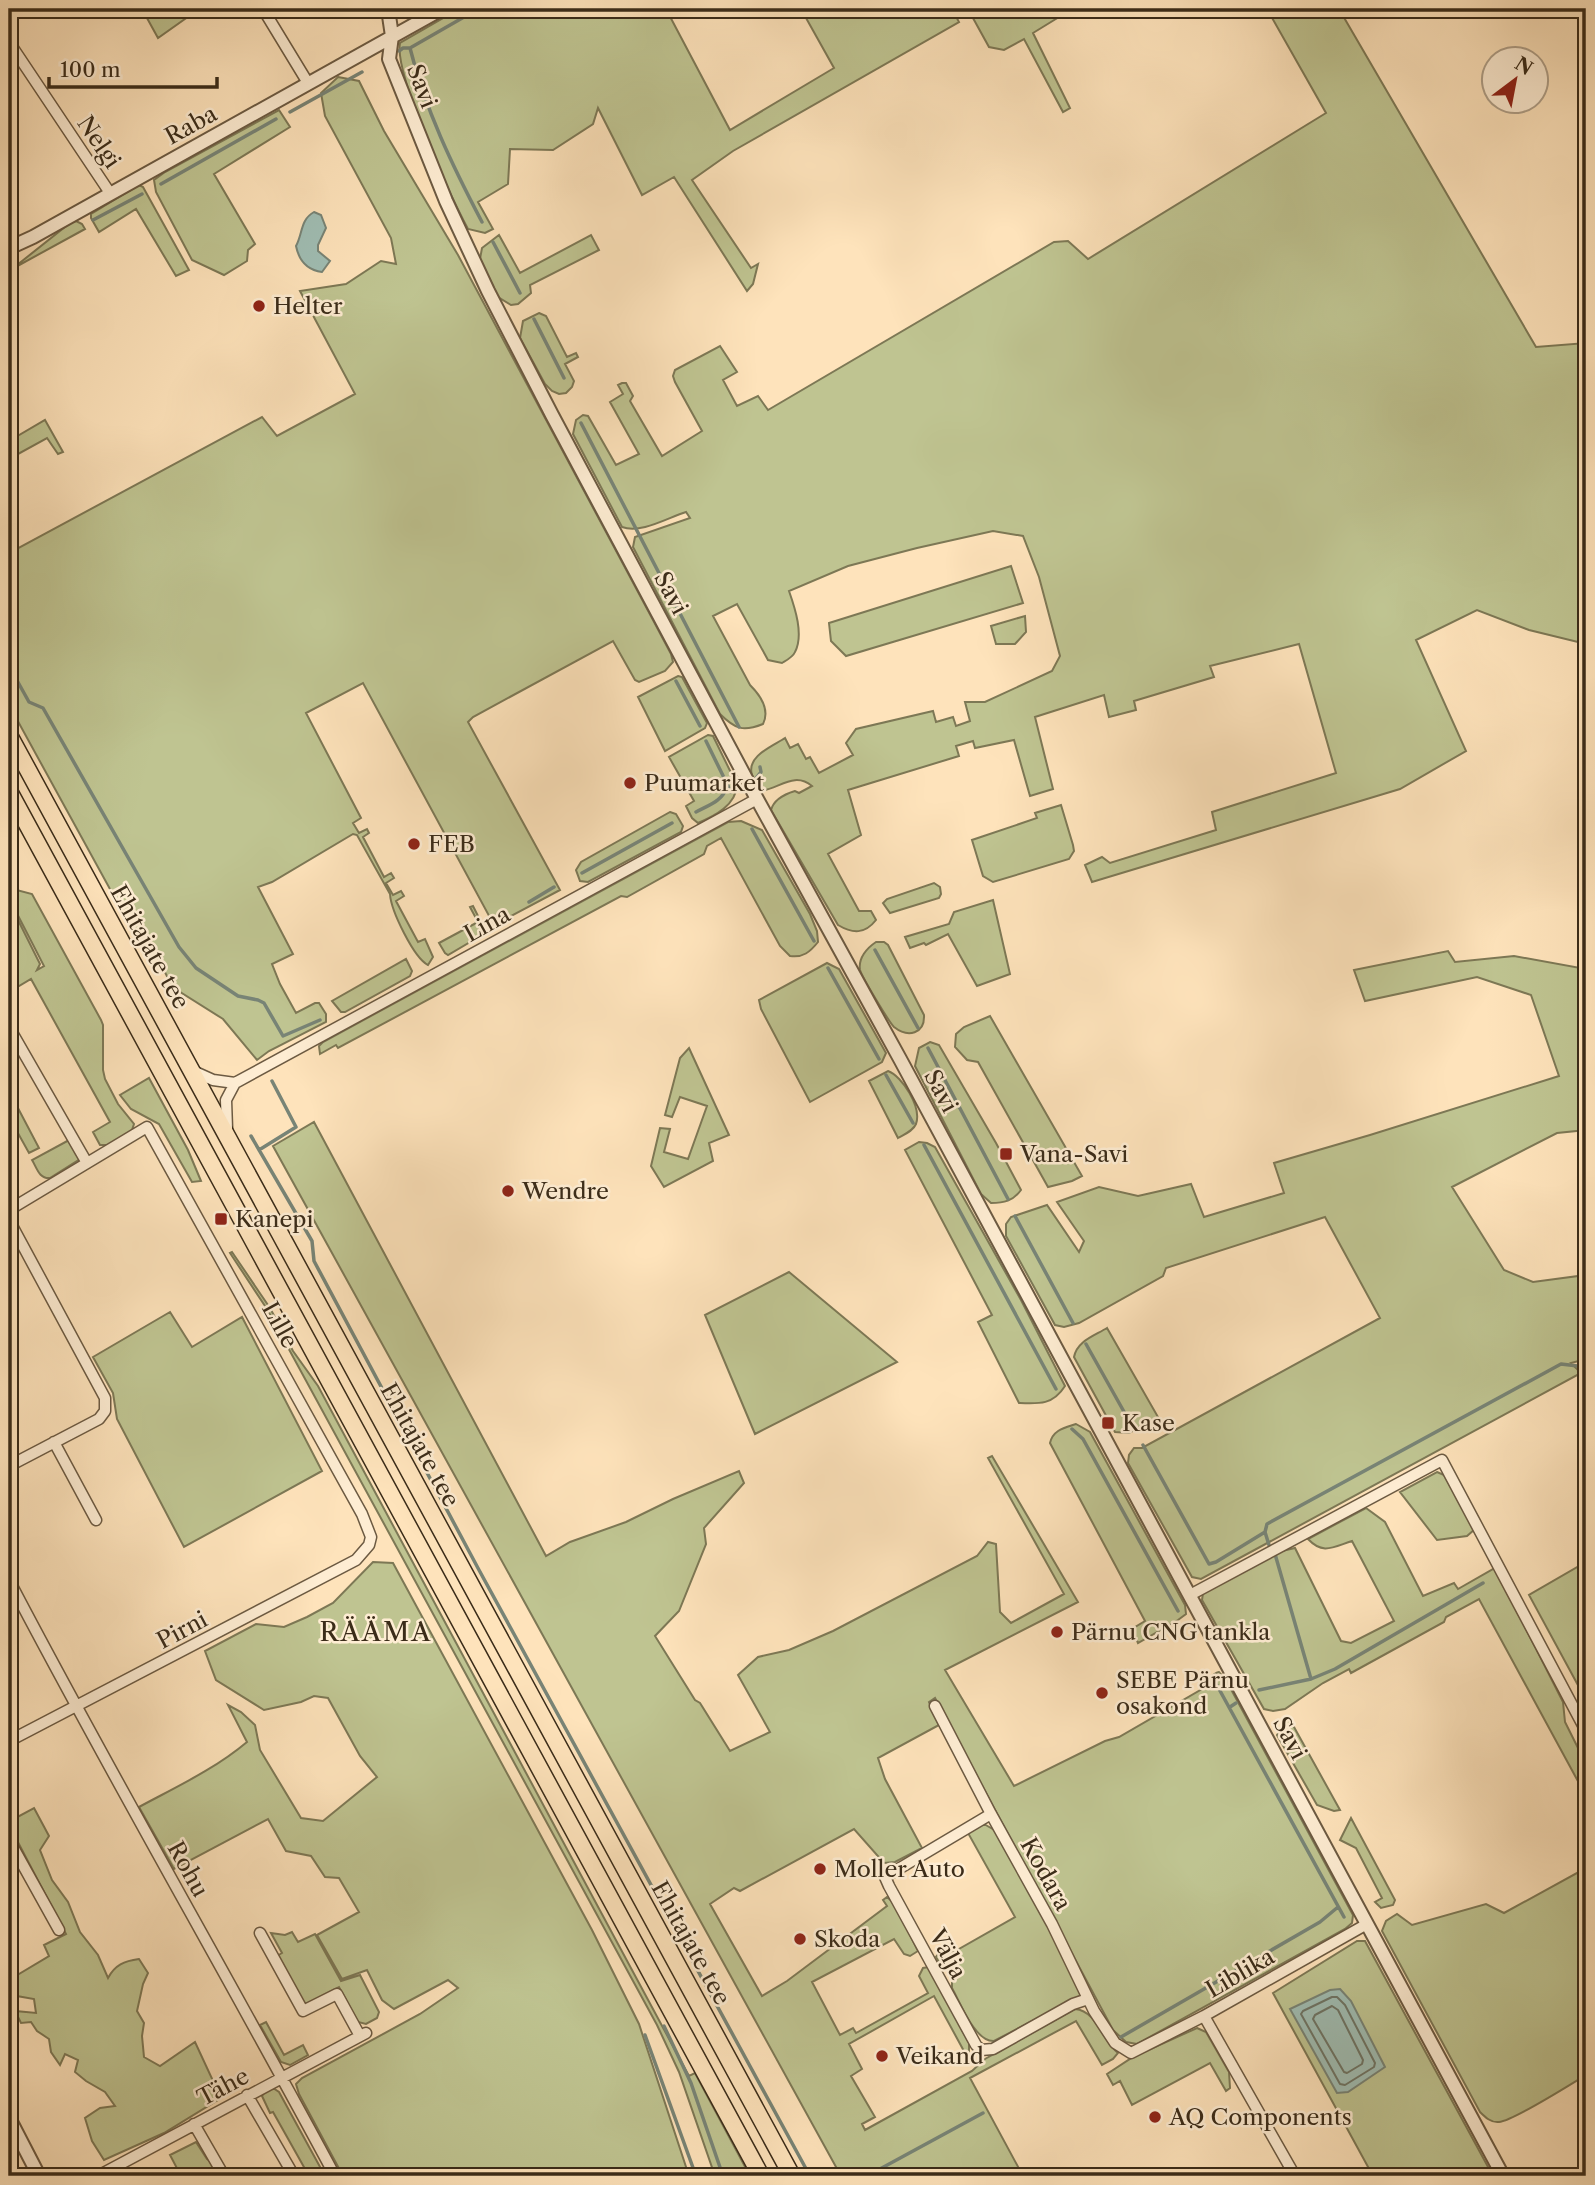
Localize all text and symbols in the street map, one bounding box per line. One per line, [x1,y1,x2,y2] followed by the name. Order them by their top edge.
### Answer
[49,46,217,90] scale bar
[1480,46,1550,116] north arrow
[1511,52,1537,80] text: N
[60,57,121,82] text: 100 m
[401,60,443,112] street label: Savi
[160,99,223,151] street label: Raba
[71,110,127,174] street label: Nelgi
[273,292,343,320] place label: Helter
[251,298,267,314] marker: Helter
[648,567,694,619] street label: Savi
[644,769,764,797] place label: Puumarket
[622,775,638,791] marker: Puumarket
[428,830,475,858] place label: FEB
[406,836,422,852] marker: FEB
[104,880,196,1014] street label: Ehitajate tee
[459,900,516,948] street label: Lina
[918,1065,964,1117] street label: Savi
[1019,1140,1128,1168] place label: Vana-Savi
[998,1146,1014,1162] marker: Vana-Savi
[521,1177,609,1205] place label: Wendre
[500,1183,516,1199] marker: Wendre
[235,1205,314,1233] place label: Kanepi
[213,1211,229,1227] marker: Kanepi
[256,1297,304,1353] street label: Lille
[374,1378,466,1512] street label: Ehitajate tee
[1122,1409,1175,1437] place label: Kase
[1100,1415,1116,1431] marker: Kase
[152,1605,212,1655] street label: Pirni
[319,1616,433,1648] district label: RÄÄMA
[1071,1618,1271,1646] place label: Pärnu CNG tankla
[1049,1624,1065,1640] marker: Pärnu CNG tankla
[1116,1666,1249,1720] place label: SEBE Pärnu osakond
[1094,1685,1110,1701] marker: SEBE Pärnu osakond
[1267,1712,1313,1764] street label: Savi
[1015,1833,1078,1916] street label: Kodara
[161,1836,215,1902] street label: Rohu
[834,1855,965,1883] place label: Moller Auto
[812,1861,828,1877] marker: Moller Auto
[645,1876,737,2010] street label: Ehitajate tee
[923,1923,973,1985] street label: Välja
[814,1925,881,1953] place label: Skoda
[792,1931,808,1947] marker: Skoda
[1201,1942,1280,2004] street label: Liblika
[895,2042,984,2070] place label: Veikand
[874,2048,890,2064] marker: Veikand
[192,2062,254,2112] street label: Tähe
[1168,2103,1352,2131] place label: AQ Components
[1147,2109,1163,2125] marker: AQ Components

